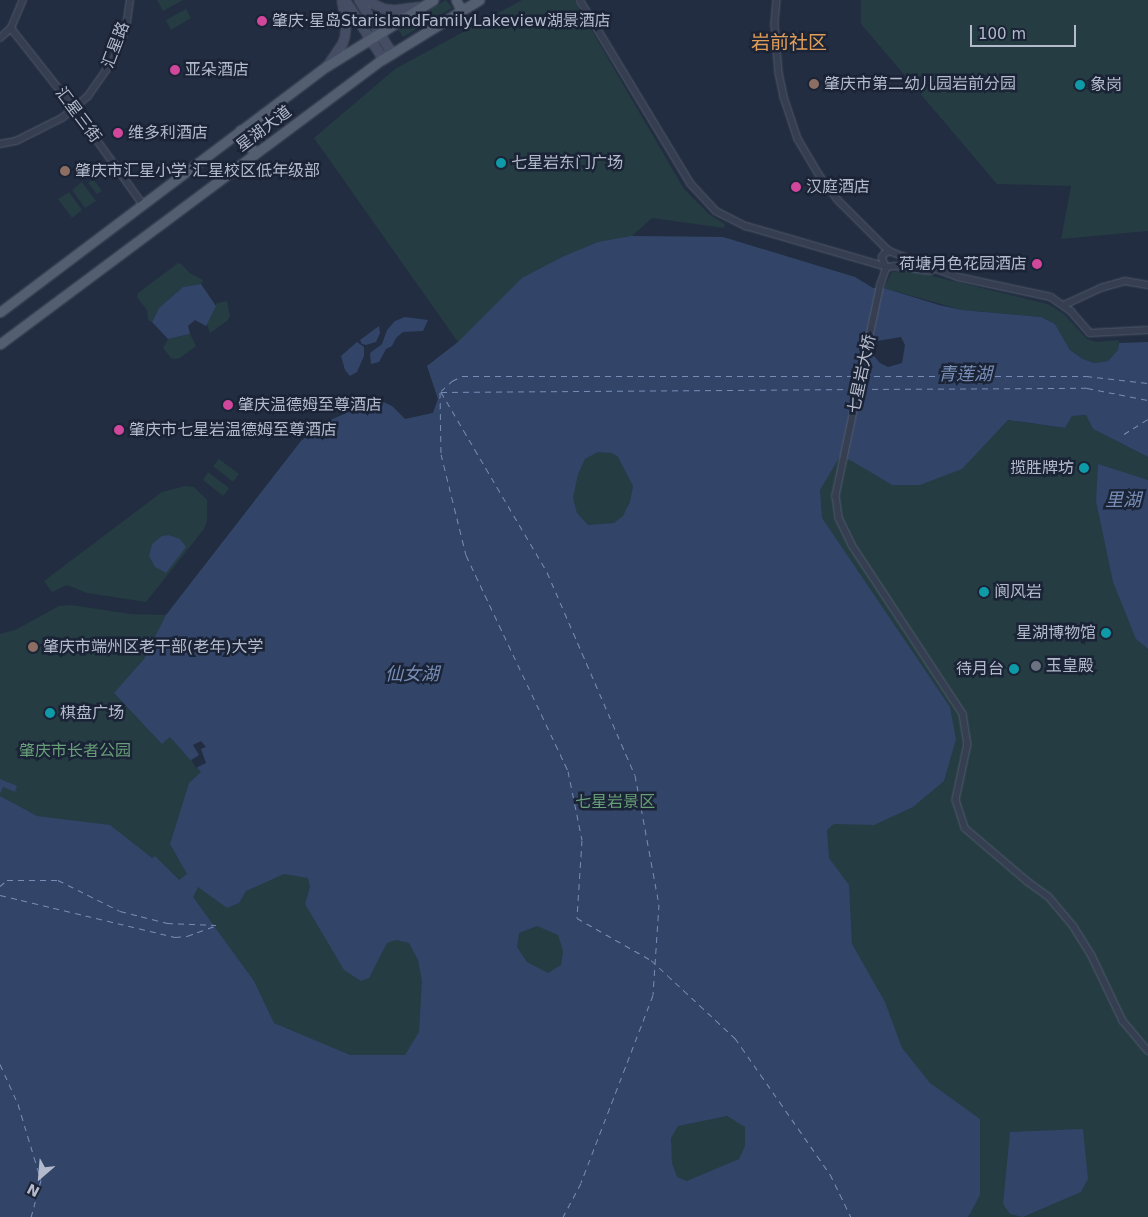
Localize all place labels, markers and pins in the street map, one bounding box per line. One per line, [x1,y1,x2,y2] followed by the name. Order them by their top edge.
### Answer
[272,11,611,31] place label: 肇庆·星岛StarislandFamilyLakeview湖景酒店
[256,15,268,27] marker: 肇庆·星岛StarislandFamilyLakeview湖景酒店
[185,60,249,80] place label: 亚朵酒店
[169,64,181,76] marker: 亚朵酒店
[824,74,1016,94] place label: 肇庆市第二幼儿园岩前分园
[1090,75,1122,95] place label: 象岗
[808,78,820,90] marker: 肇庆市第二幼儿园岩前分园
[1074,79,1086,91] marker: 象岗
[128,123,208,143] place label: 维多利酒店
[112,127,124,139] marker: 维多利酒店
[511,153,623,173] place label: 七星岩东门广场
[495,157,507,169] marker: 七星岩东门广场
[75,161,320,181] place label: 肇庆市汇星小学 汇星校区低年级部
[59,165,71,177] marker: 肇庆市汇星小学 汇星校区低年级部
[806,177,870,197] place label: 汉庭酒店
[790,181,802,193] marker: 汉庭酒店
[899,254,1027,274] place label: 荷塘月色花园酒店
[1031,258,1043,270] marker: 荷塘月色花园酒店
[238,395,382,415] place label: 肇庆温德姆至尊酒店
[222,399,234,411] marker: 肇庆温德姆至尊酒店
[129,420,337,440] place label: 肇庆市七星岩温德姆至尊酒店
[113,424,125,436] marker: 肇庆市七星岩温德姆至尊酒店
[1010,458,1074,478] place label: 揽胜牌坊
[1078,462,1090,474] marker: 揽胜牌坊
[994,582,1042,602] place label: 阆风岩
[978,586,990,598] marker: 阆风岩
[1016,623,1096,643] place label: 星湖博物馆
[1100,627,1112,639] marker: 星湖博物馆
[43,637,263,657] place label: 肇庆市端州区老干部(老年)大学
[27,641,39,653] marker: 肇庆市端州区老干部(老年)大学
[1046,656,1094,676] place label: 玉皇殿
[956,659,1004,679] place label: 待月台
[1030,660,1042,672] marker: 玉皇殿
[1008,663,1020,675] marker: 待月台
[60,703,124,723] place label: 棋盘广场
[44,707,56,719] marker: 棋盘广场

